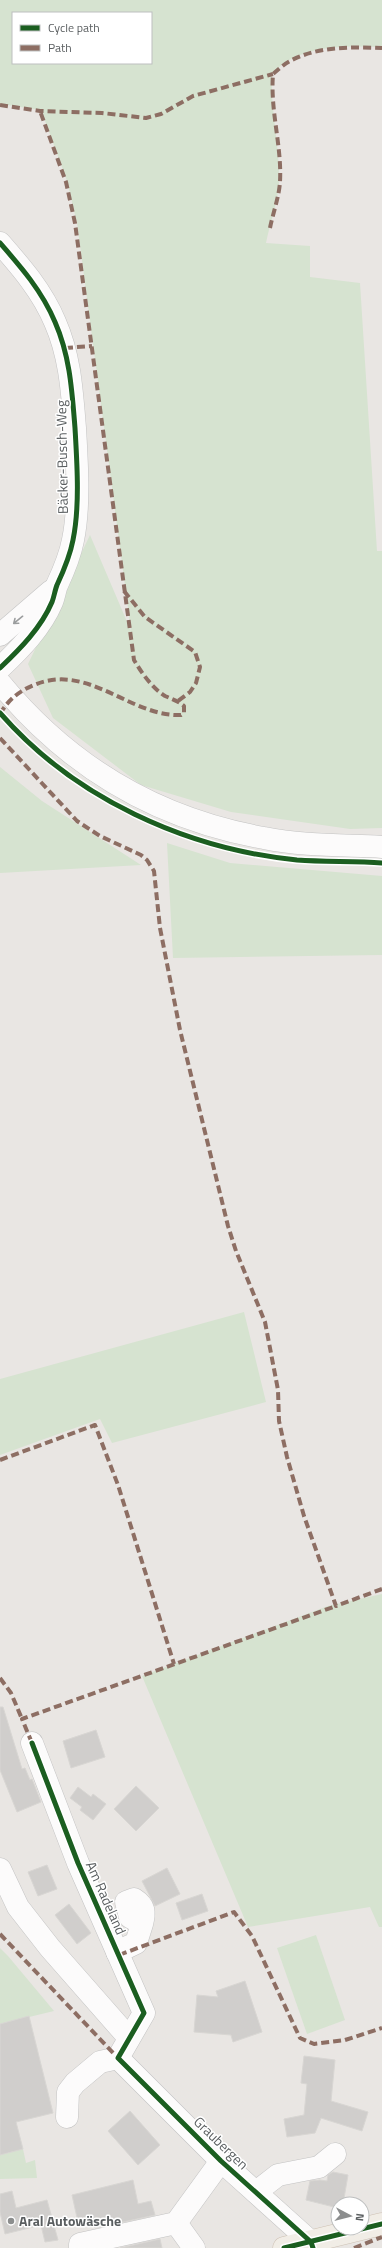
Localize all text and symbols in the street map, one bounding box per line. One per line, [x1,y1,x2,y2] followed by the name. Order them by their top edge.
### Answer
[12,12,152,64] legend
[48,18,100,37] text: Cycle path
[48,38,72,57] text: Path
[50,400,73,514] street label: Bäcker-Busch-Weg
[13,616,24,625] one-way arrow
[81,1858,132,1938] street label: Am Radeland
[189,2111,253,2174] street label: Graubergen
[330,2196,370,2236] north arrow
[19,2210,121,2231] place label: Aral Autowäsche
[352,2212,368,2222] text: N
[6,2216,16,2226] marker: Aral Autowäsche

